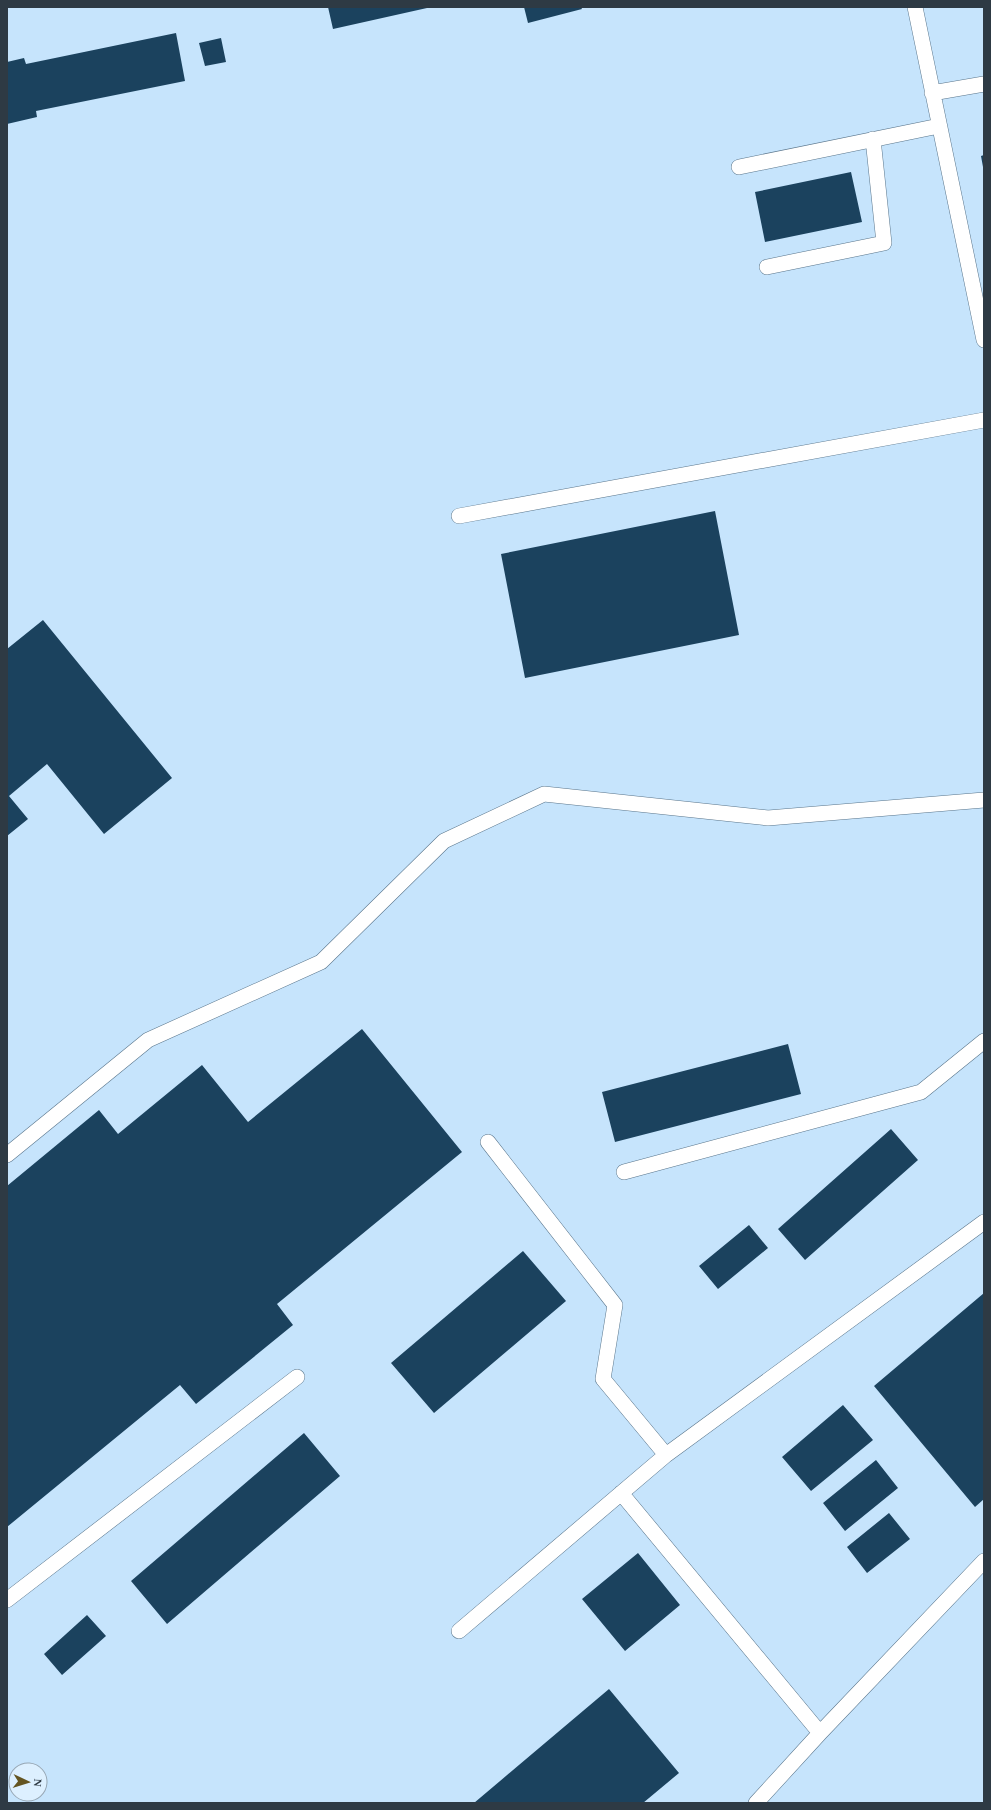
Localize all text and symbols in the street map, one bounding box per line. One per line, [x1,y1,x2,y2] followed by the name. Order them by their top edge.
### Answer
[8,1762,48,1802] north arrow
[32,1778,44,1787] text: N

